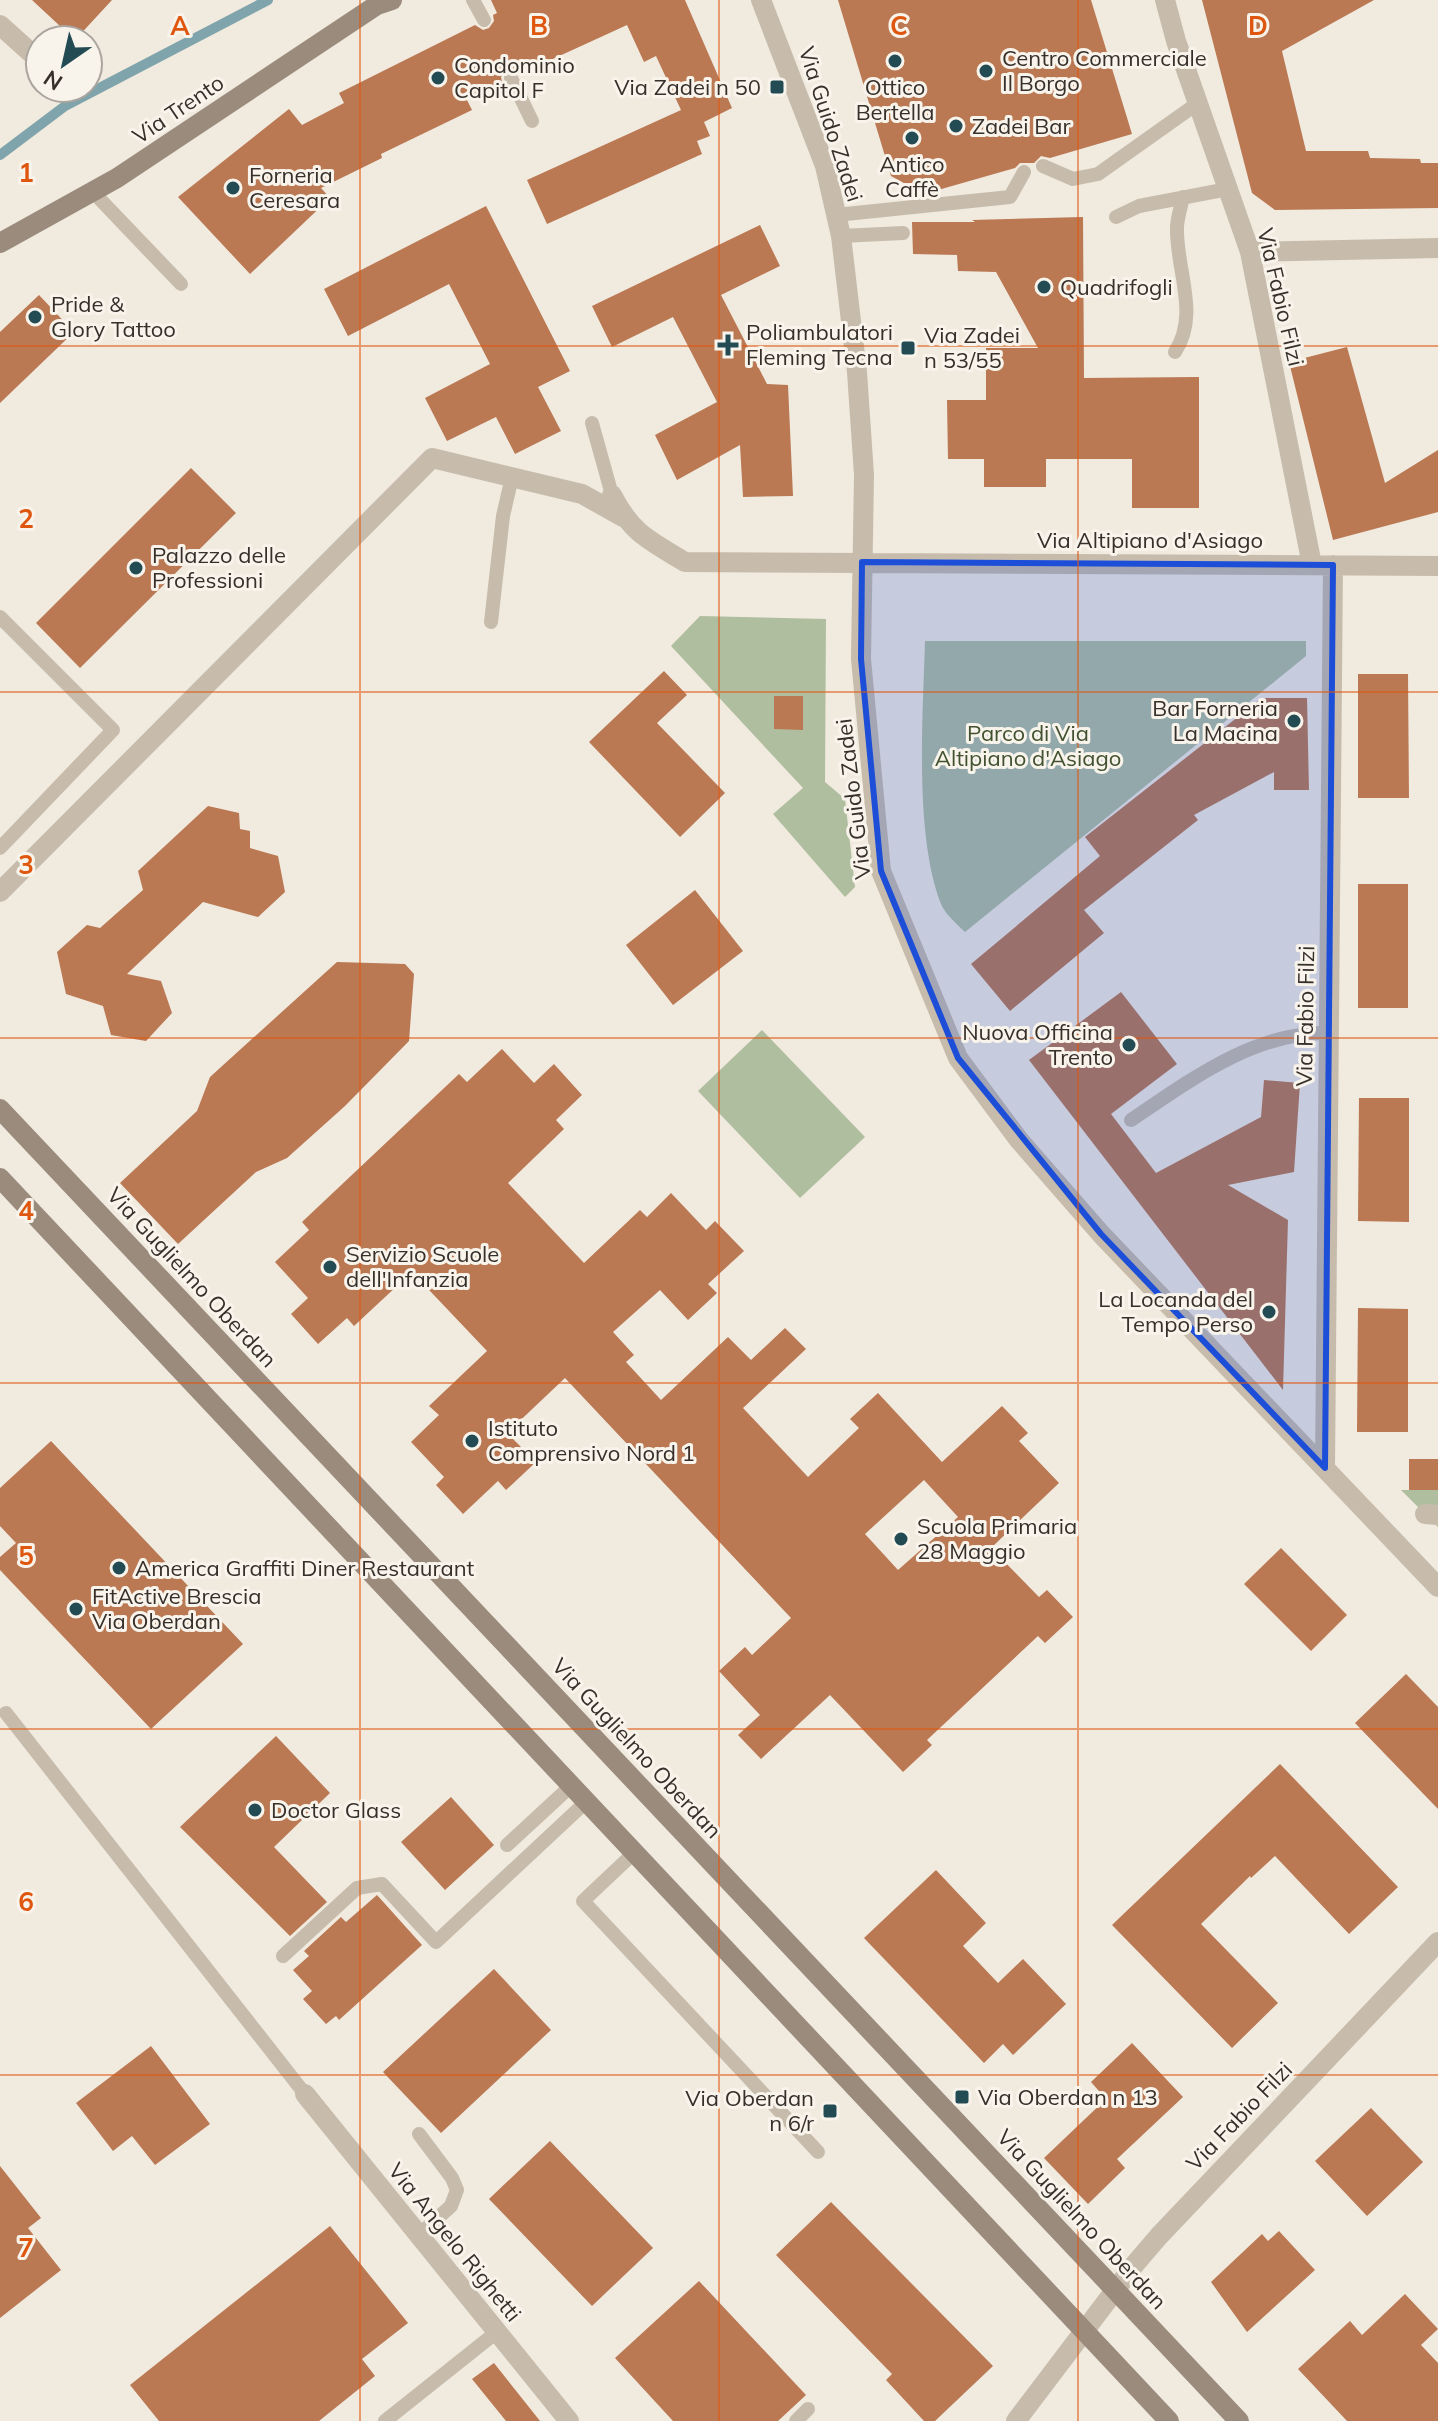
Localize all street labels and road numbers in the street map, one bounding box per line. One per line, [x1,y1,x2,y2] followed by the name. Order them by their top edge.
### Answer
[793,43,869,205] street label: Via Guido Zadei
[127,68,229,150] street label: Via Trento
[1252,225,1310,369] street label: Via Fabio Filzi
[1037,526,1263,554] street label: Via Altipiano d'Asiago
[829,717,877,881] street label: Via Guido Zadei
[1290,945,1320,1087] street label: Via Fabio Filzi
[101,1181,283,1373] street label: Via Guglielmo Oberdan
[546,1652,728,1844] street label: Via Guglielmo Oberdan
[1180,2056,1298,2176] street label: Via Fabio Filzi
[991,2123,1173,2315] street label: Via Guglielmo Oberdan
[382,2157,528,2327] street label: Via Angelo Righetti

